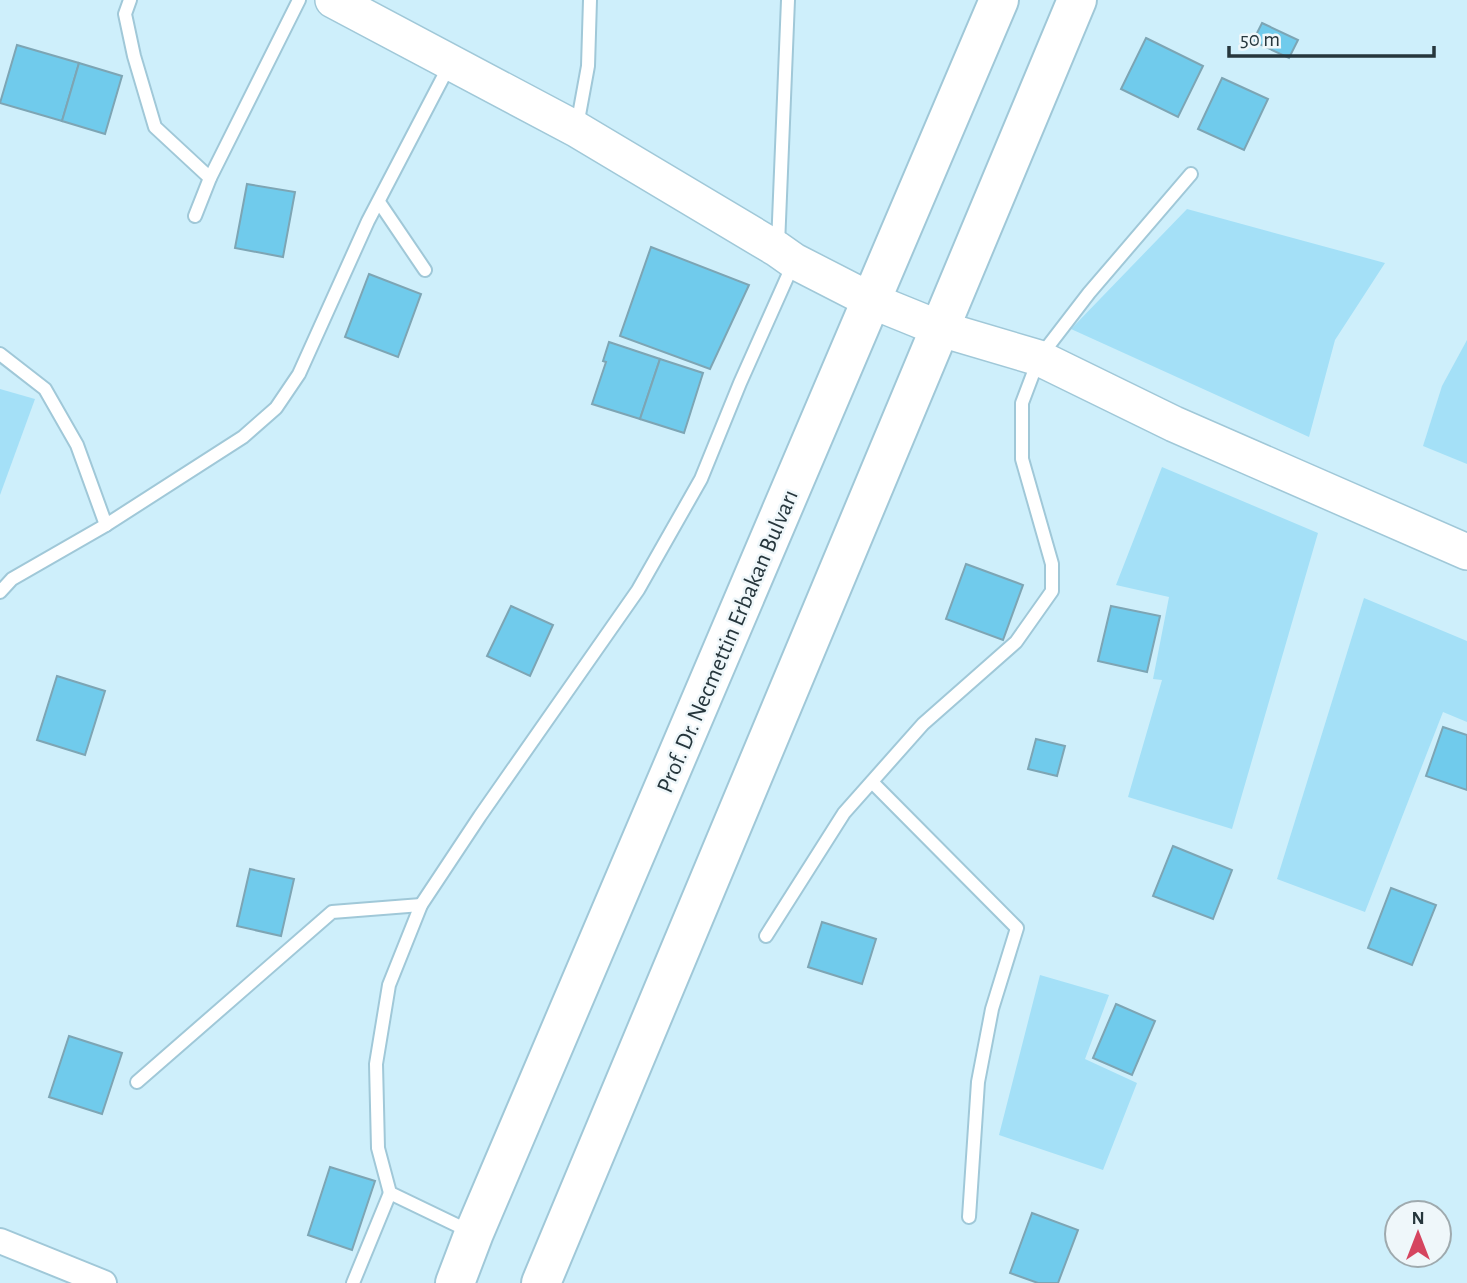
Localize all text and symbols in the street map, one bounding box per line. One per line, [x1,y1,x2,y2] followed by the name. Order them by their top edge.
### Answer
[1229,14,1434,58] scale bar
[1240,29,1280,50] text: 50 m
[653,486,803,796] street label: Prof. Dr. Necmettin Erbakan Bulvarı
[1383,1199,1453,1269] north arrow
[1411,1209,1425,1228] text: N

